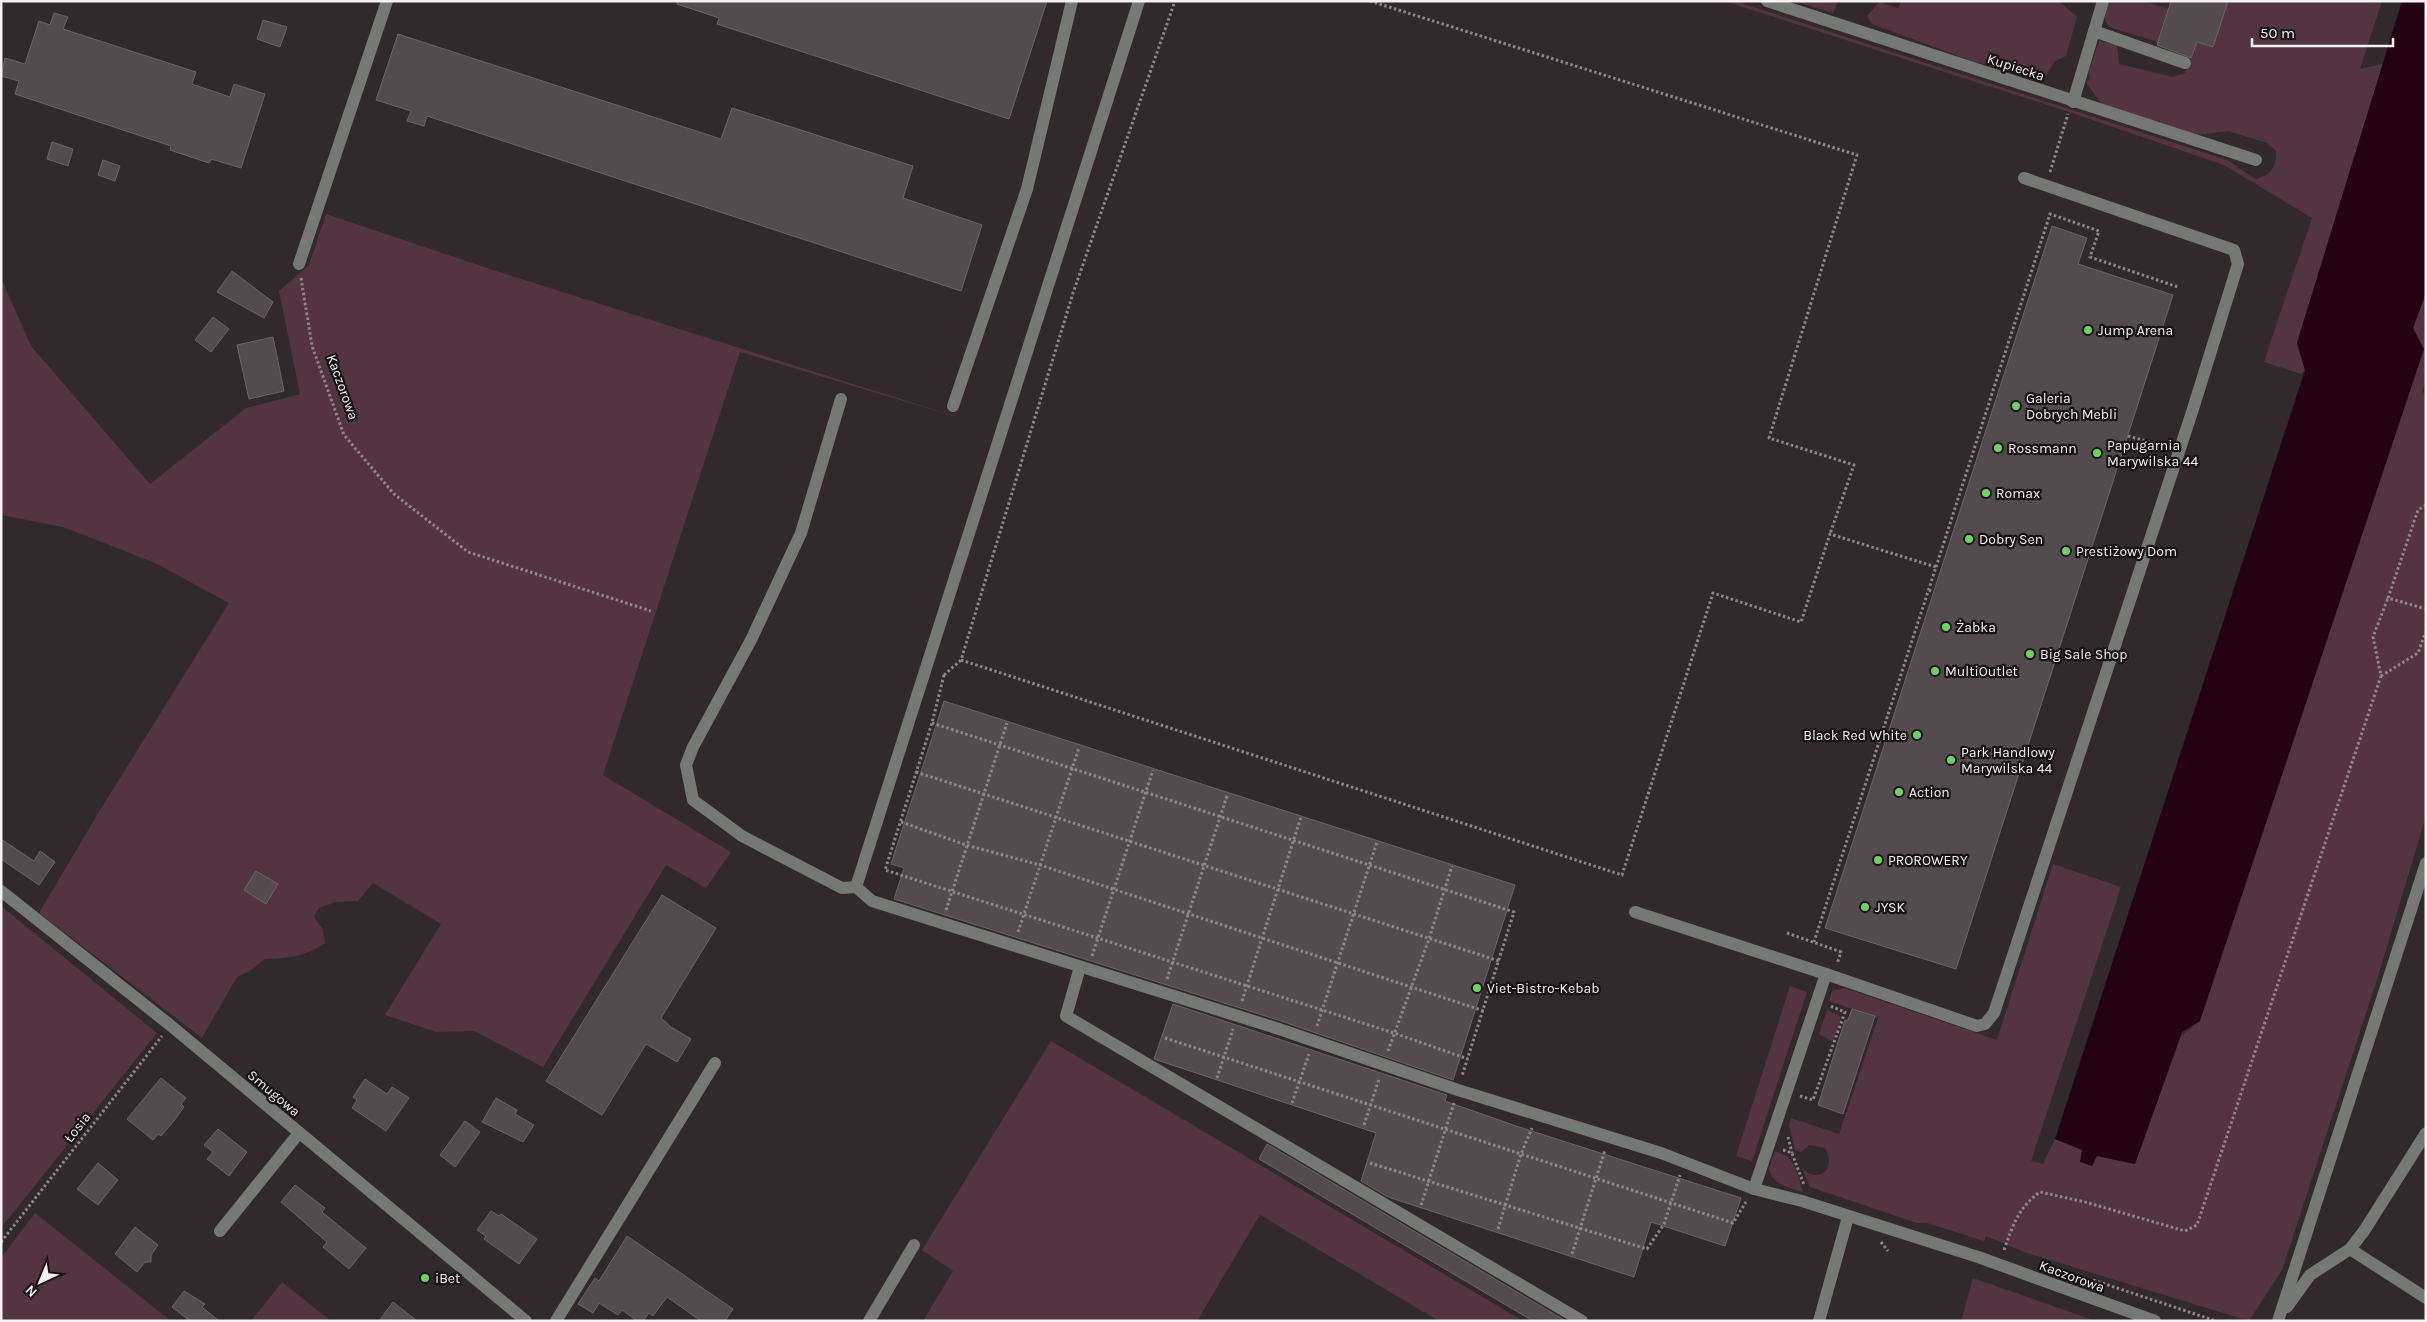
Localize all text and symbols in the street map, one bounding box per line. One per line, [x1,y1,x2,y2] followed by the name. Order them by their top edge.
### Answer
[2252,15,2393,47] scale bar
[2260,24,2295,42] text: 50 m
[1985,50,2047,85] street label: Kupiecka
[2098,322,2173,339] place label: Jump Arena
[2082,324,2094,336] marker: Jump Arena
[323,352,362,422] street label: Kaczorowa
[2026,390,2117,423] place label: Galeria Dobrych Mebli
[2010,400,2022,412] marker: Galeria Dobrych Mebli
[2107,437,2198,470] place label: Papugarnia Marywilska 44
[2008,440,2077,457] place label: Rossmann
[1992,442,2004,454] marker: Rossmann
[2091,447,2103,459] marker: Papugarnia Marywilska 44
[1996,485,2040,502] place label: Romax
[1980,487,1992,499] marker: Romax
[1979,531,2043,548] place label: Dobry Sen
[1963,533,1975,545] marker: Dobry Sen
[2076,543,2177,560] place label: Prestiżowy Dom
[2060,545,2072,557] marker: Prestiżowy Dom
[1956,619,1996,636] place label: Żabka
[1940,621,1952,633] marker: Żabka
[2040,646,2127,663] place label: Big Sale Shop
[2024,648,2036,660] marker: Big Sale Shop
[1945,663,2018,680] place label: MultiOutlet
[1929,665,1941,677] marker: MultiOutlet
[1803,727,1907,744] place label: Black Red White
[1911,729,1923,741] marker: Black Red White
[1961,744,2055,777] place label: Park Handlowy Marywilska 44
[1945,754,1957,766] marker: Park Handlowy Marywilska 44
[1909,784,1950,801] place label: Action
[1893,786,1905,798] marker: Action
[1888,852,1968,869] place label: PROROWERY
[1872,854,1884,866] marker: PROROWERY
[1875,899,1905,916] place label: JYSK
[1859,901,1871,913] marker: JYSK
[1487,980,1599,997] place label: Viet-Bistro-Kebab
[1471,982,1483,994] marker: Viet-Bistro-Kebab
[244,1066,303,1120] street label: Smugowa
[60,1109,94,1146] street label: Łosia
[15,1257,65,1307] north arrow
[2037,1257,2107,1296] street label: Kaczorowa
[435,1270,460,1287] place label: iBet
[419,1272,431,1284] marker: iBet
[22,1281,41,1301] text: N

